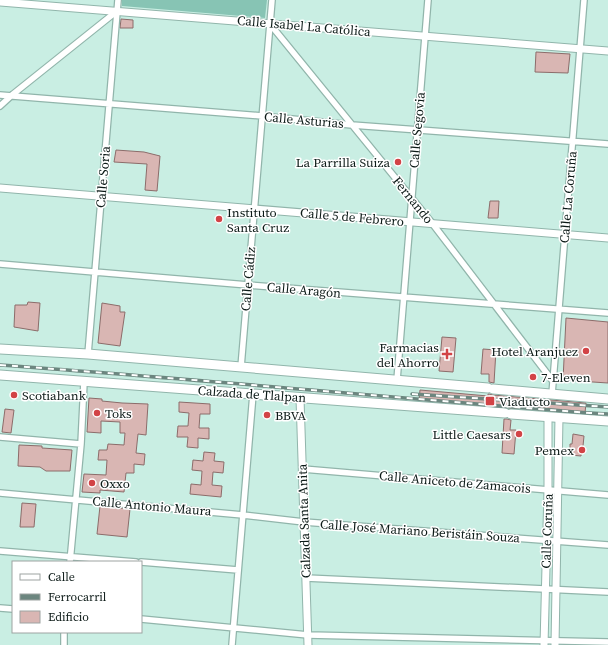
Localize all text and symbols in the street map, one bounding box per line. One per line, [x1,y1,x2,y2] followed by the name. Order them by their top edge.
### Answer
[236,12,372,40] street label: Calle Isabel La Católica
[405,91,429,169] street label: Calle Segovia
[263,108,345,132] street label: Calle Asturias
[92,145,114,209] street label: Calle Soria
[555,150,581,244] street label: Calle La Coruña
[296,154,390,171] place label: La Parrilla Suiza
[393,157,403,167] marker: La Parrilla Suiza
[389,173,437,227] street label: Fernando
[227,204,289,236] place label: Instituto Santa Cruz
[299,204,405,230] street label: Calle 5 de Febrero
[214,214,224,224] marker: Instituto Santa Cruz
[237,246,259,312] street label: Calle Cádiz
[266,278,342,302] street label: Calle Aragón
[377,339,439,371] place label: Farmacias del Ahorro
[491,343,578,360] place label: Hotel Aranjuez
[581,346,591,356] marker: Hotel Aranjuez
[442,349,452,359] marker: Farmacias del Ahorro
[541,369,591,386] place label: 7-Eleven
[528,372,538,382] marker: 7-Eleven
[197,382,307,406] street label: Calzada de Tlalpan
[22,387,87,404] place label: Scotiabank
[9,390,19,400] marker: Scotiabank
[499,393,550,410] place label: Viaducto
[484,395,496,407] marker: Viaducto
[105,405,132,422] place label: Toks
[275,407,307,424] place label: BBVA
[92,408,102,418] marker: Toks
[262,410,272,420] marker: BBVA
[433,426,511,443] place label: Little Caesars
[514,429,524,439] marker: Little Caesars
[535,442,574,459] place label: Pemex
[577,445,587,455] marker: Pemex
[293,463,314,578] street label: Calzada Santa Anita
[379,467,532,497] street label: Calle Aniceto de Zamacois
[100,475,130,492] place label: Oxxo
[87,478,97,488] marker: Oxxo
[92,492,213,520] street label: Calle Antonio Maura
[537,493,557,569] street label: Calle Coruña
[319,516,521,546] street label: Calle José Mariano Beristáin Souza
[12,561,142,633] legend
[48,569,75,585] text: Calle
[48,589,107,605] text: Ferrocarril
[48,609,89,625] text: Edificio

